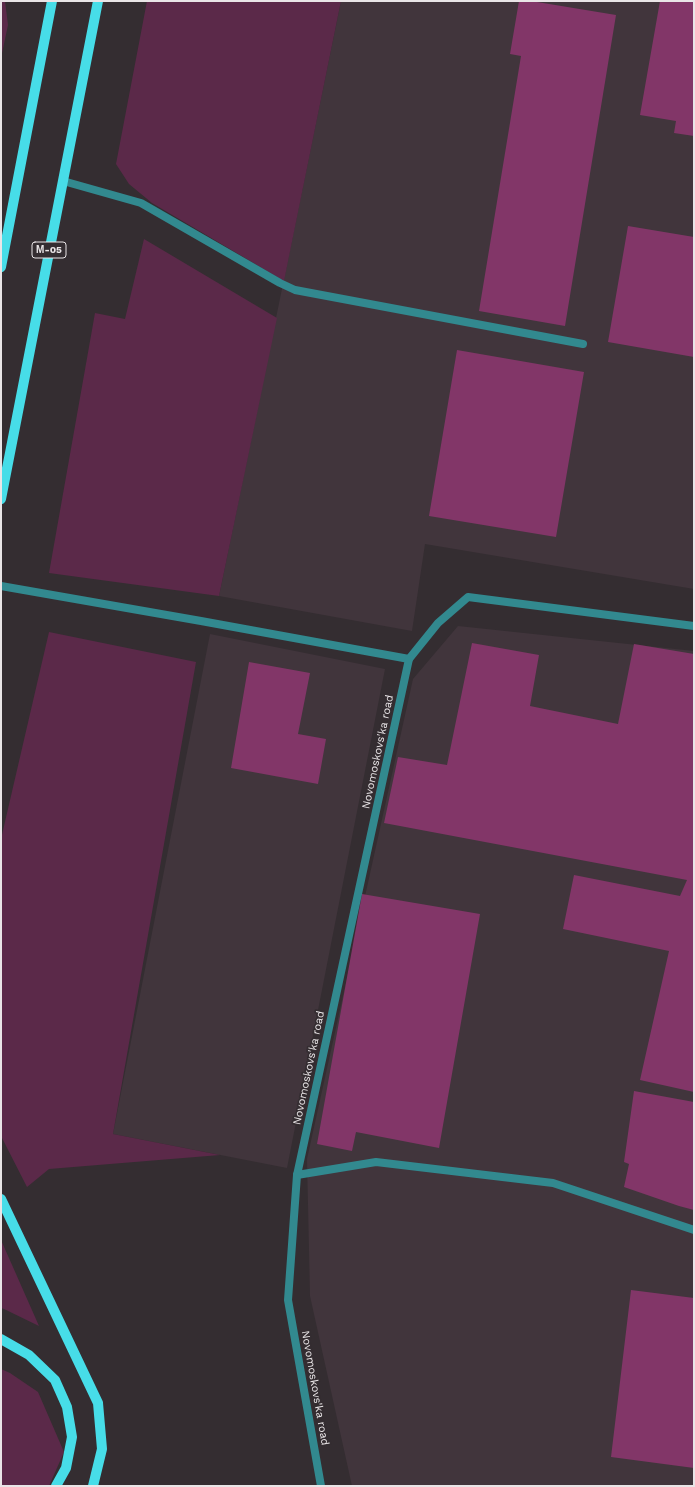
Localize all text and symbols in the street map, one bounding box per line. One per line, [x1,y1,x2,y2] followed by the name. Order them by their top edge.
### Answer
[32,242,66,258] road number: М-05
[359,694,397,810] street label: Novomoskovs'ka road
[290,1010,328,1126] street label: Novomoskovs'ka road
[298,1330,332,1446] street label: Novomoskovs'ka road

